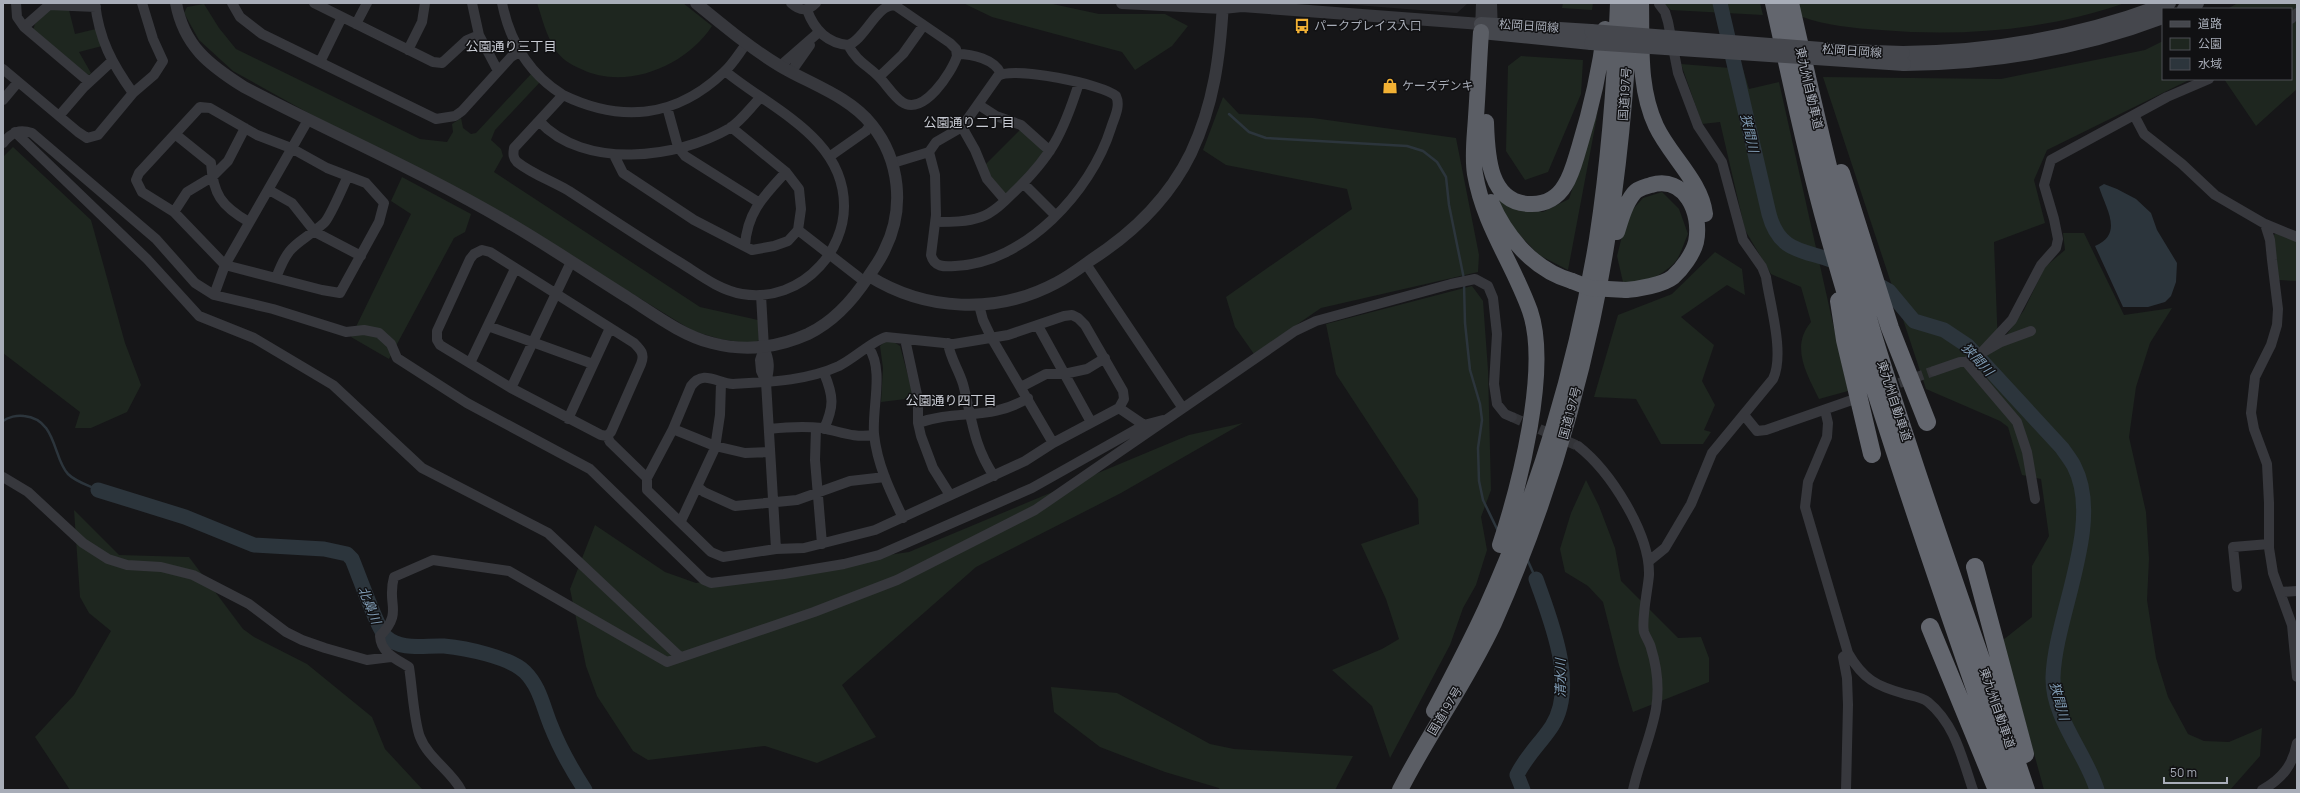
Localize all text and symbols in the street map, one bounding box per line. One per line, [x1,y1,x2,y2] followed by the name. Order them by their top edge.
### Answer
[2162,8,2292,80] legend
[1499,15,1560,36] street label: 松岡日岡線
[2198,15,2222,32] text: 道路
[1293,17,1311,35] bus stop icon: パークプレイス入口
[1314,17,1422,34] place label: パークプレイス入口
[2198,35,2222,52] text: 公園
[465,37,557,55] district label: 公園通り三丁目
[1822,40,1883,61] street label: 松岡日岡線
[1792,45,1827,131] street label: 東九州自動車道
[2198,55,2222,72] text: 水域
[1614,66,1635,121] street label: 国道197号
[1381,77,1399,95] shop icon: ケーズデンキ
[1402,77,1473,94] place label: ケーズデンキ
[1737,112,1764,156] water label: 狭間川
[923,113,1015,131] district label: 公園通り二丁目
[1958,339,1999,381] water label: 狭間川
[1873,358,1916,443] street label: 東九州自動車道
[1554,385,1585,441] street label: 国道197号
[905,391,997,409] district label: 公園通り四丁目
[354,584,386,628] water label: 北鼻川
[1551,657,1569,698] water label: 清水川
[1976,665,2019,750] street label: 東九州自動車道
[2046,680,2074,724] water label: 狭間川
[1423,683,1466,738] street label: 国道197号
[2164,759,2227,785] scale bar
[2170,764,2197,781] text: 50 m

